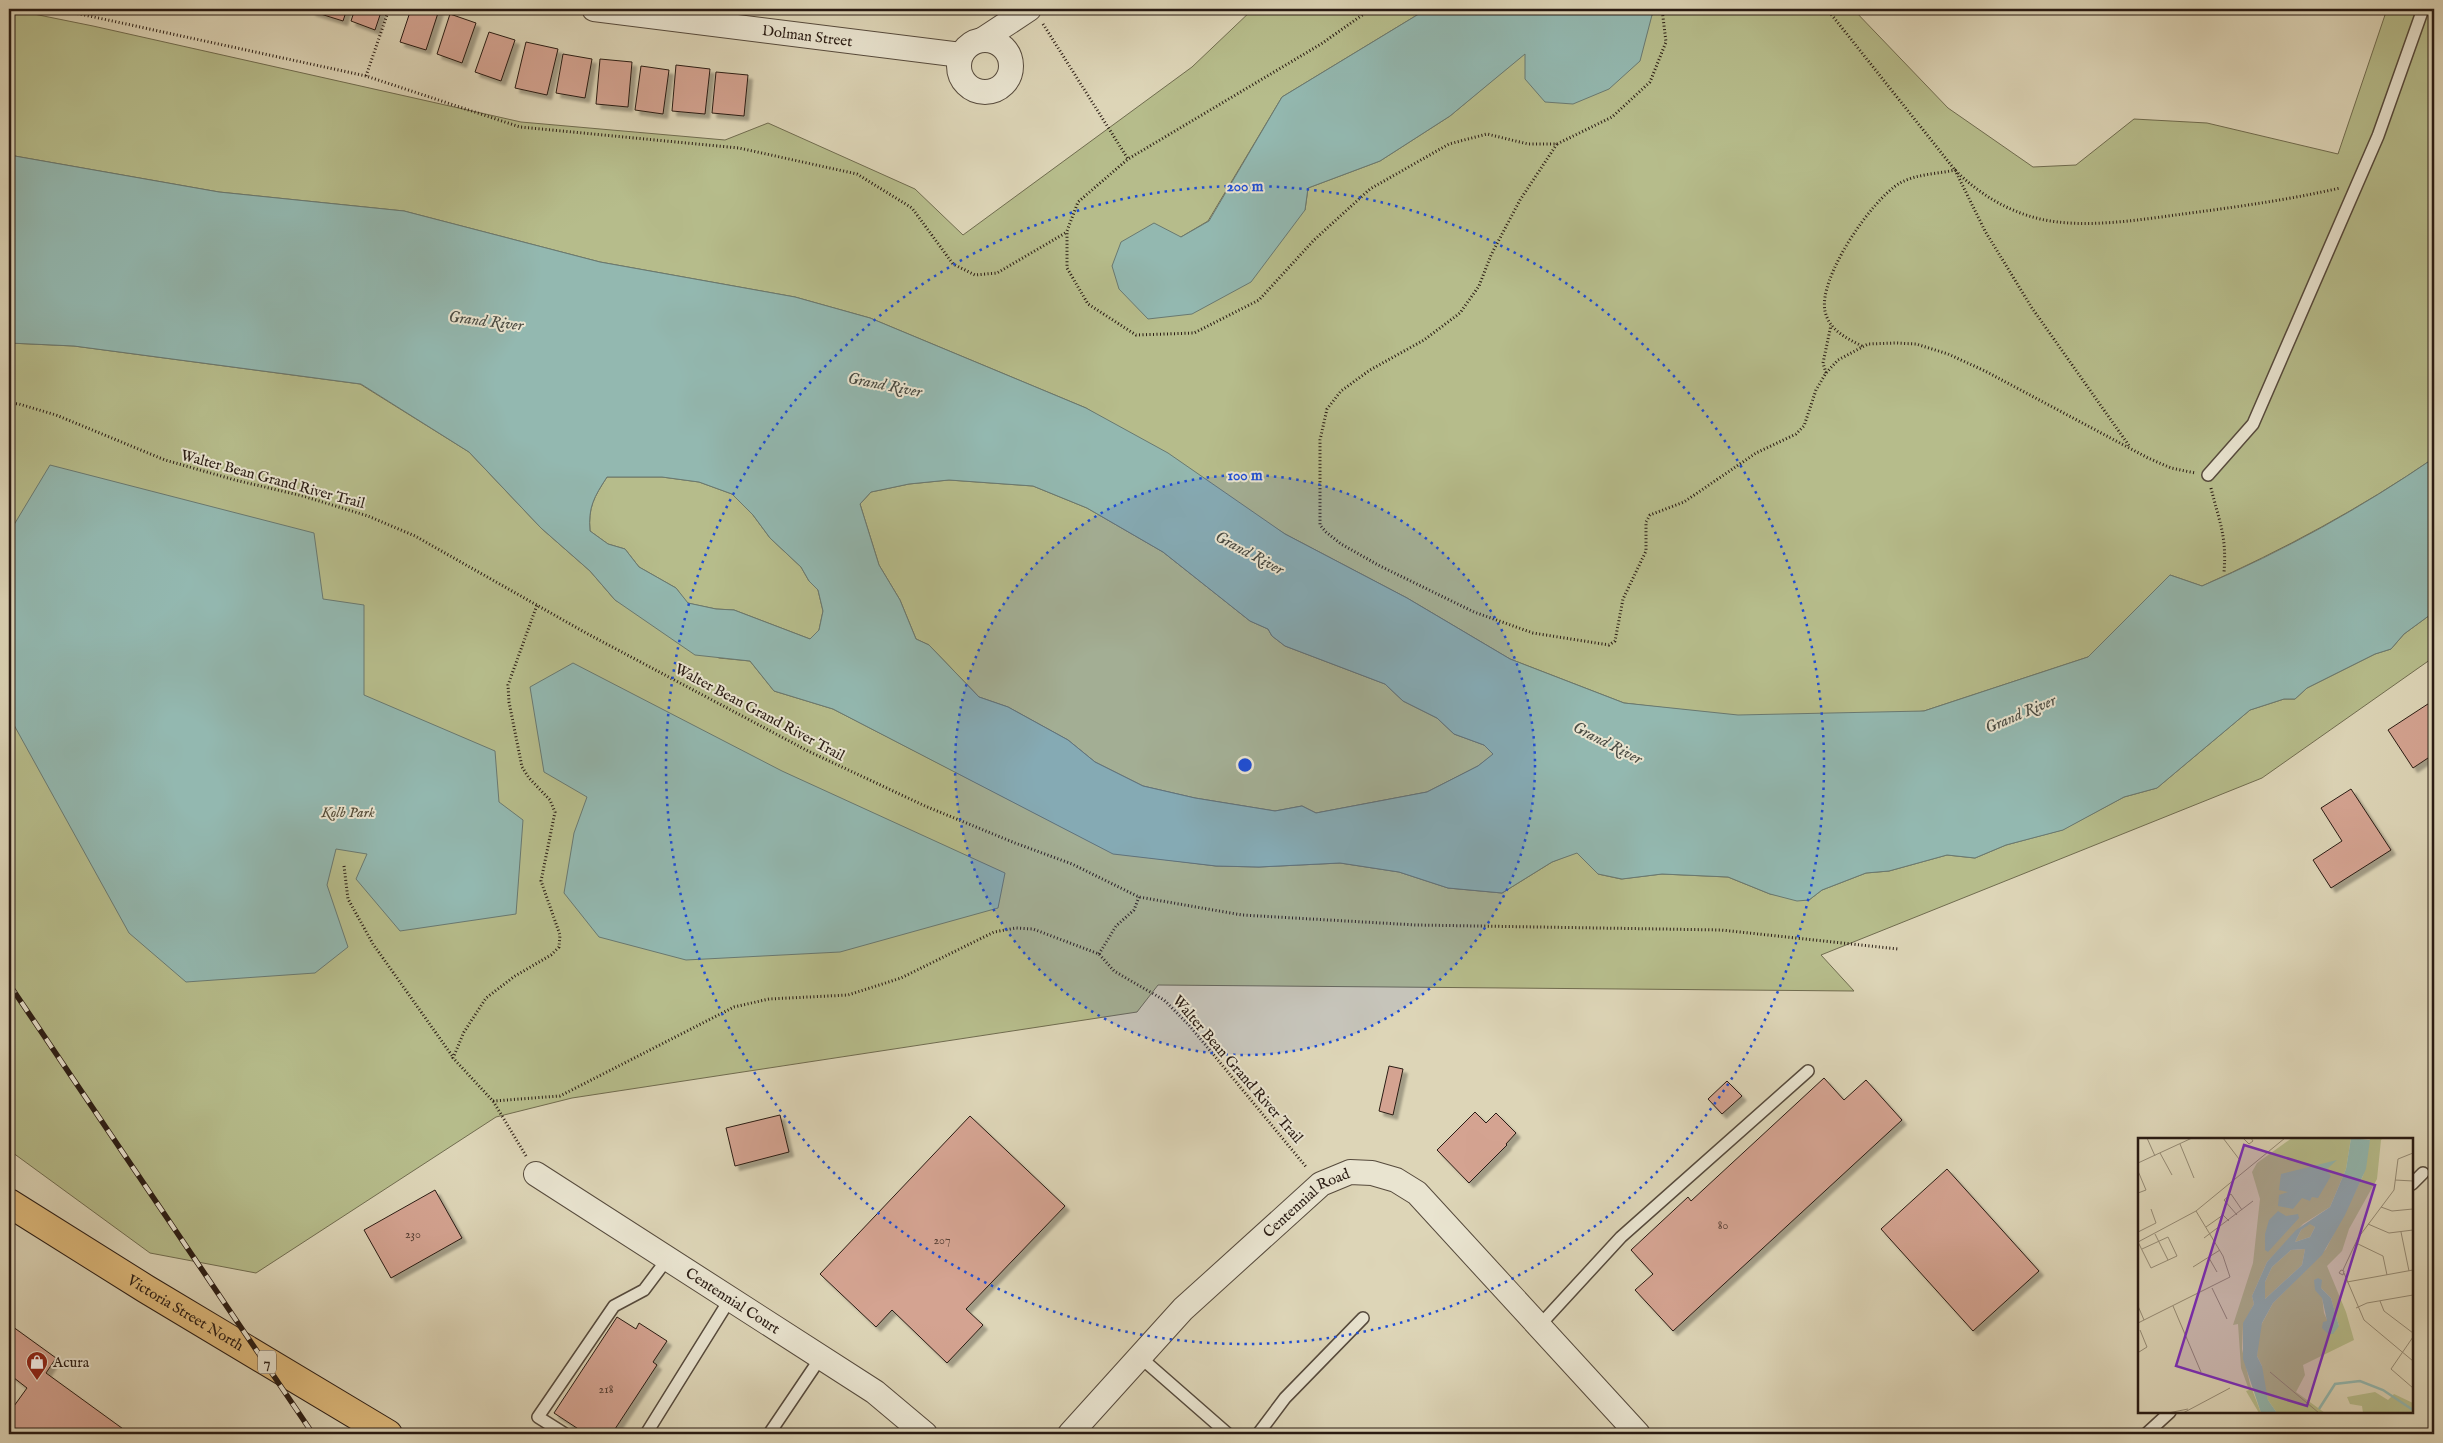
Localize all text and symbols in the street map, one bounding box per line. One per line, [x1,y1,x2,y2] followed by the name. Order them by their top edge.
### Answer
[761,21,854,51] street label: Dolman Street
[1227,177,1264,196] text: 200 m
[447,307,526,337] water label: Grand River
[846,369,925,403] water label: Grand River
[179,446,368,513] street label: Walter Bean Grand River Trail
[1227,466,1263,485] text: 100 m
[1211,527,1288,581] water label: Grand River
[671,659,849,766] street label: Walter Bean Grand River Trail
[1982,690,2061,739] water label: Grand River
[1569,718,1646,770] water label: Grand River
[1236,756,1254,774] centre of rings
[320,803,375,822] park label: Kolb Park
[1168,991,1308,1148] street label: Walter Bean Grand River Trail
[2138,1138,2413,1413] inset map
[1259,1164,1353,1242] street label: Centennial Road
[1718,1218,1728,1233] house number: 80
[405,1227,421,1242] house number: 230
[933,1233,951,1248] house number: 207
[682,1264,783,1338] street label: Centennial Court
[123,1270,247,1355] street label: Victoria Street North
[25,1350,49,1381] shop icon: Acura
[258,1350,276,1374] road number: 7
[52,1353,90,1372] place label: Acura
[599,1382,614,1397] house number: 218

